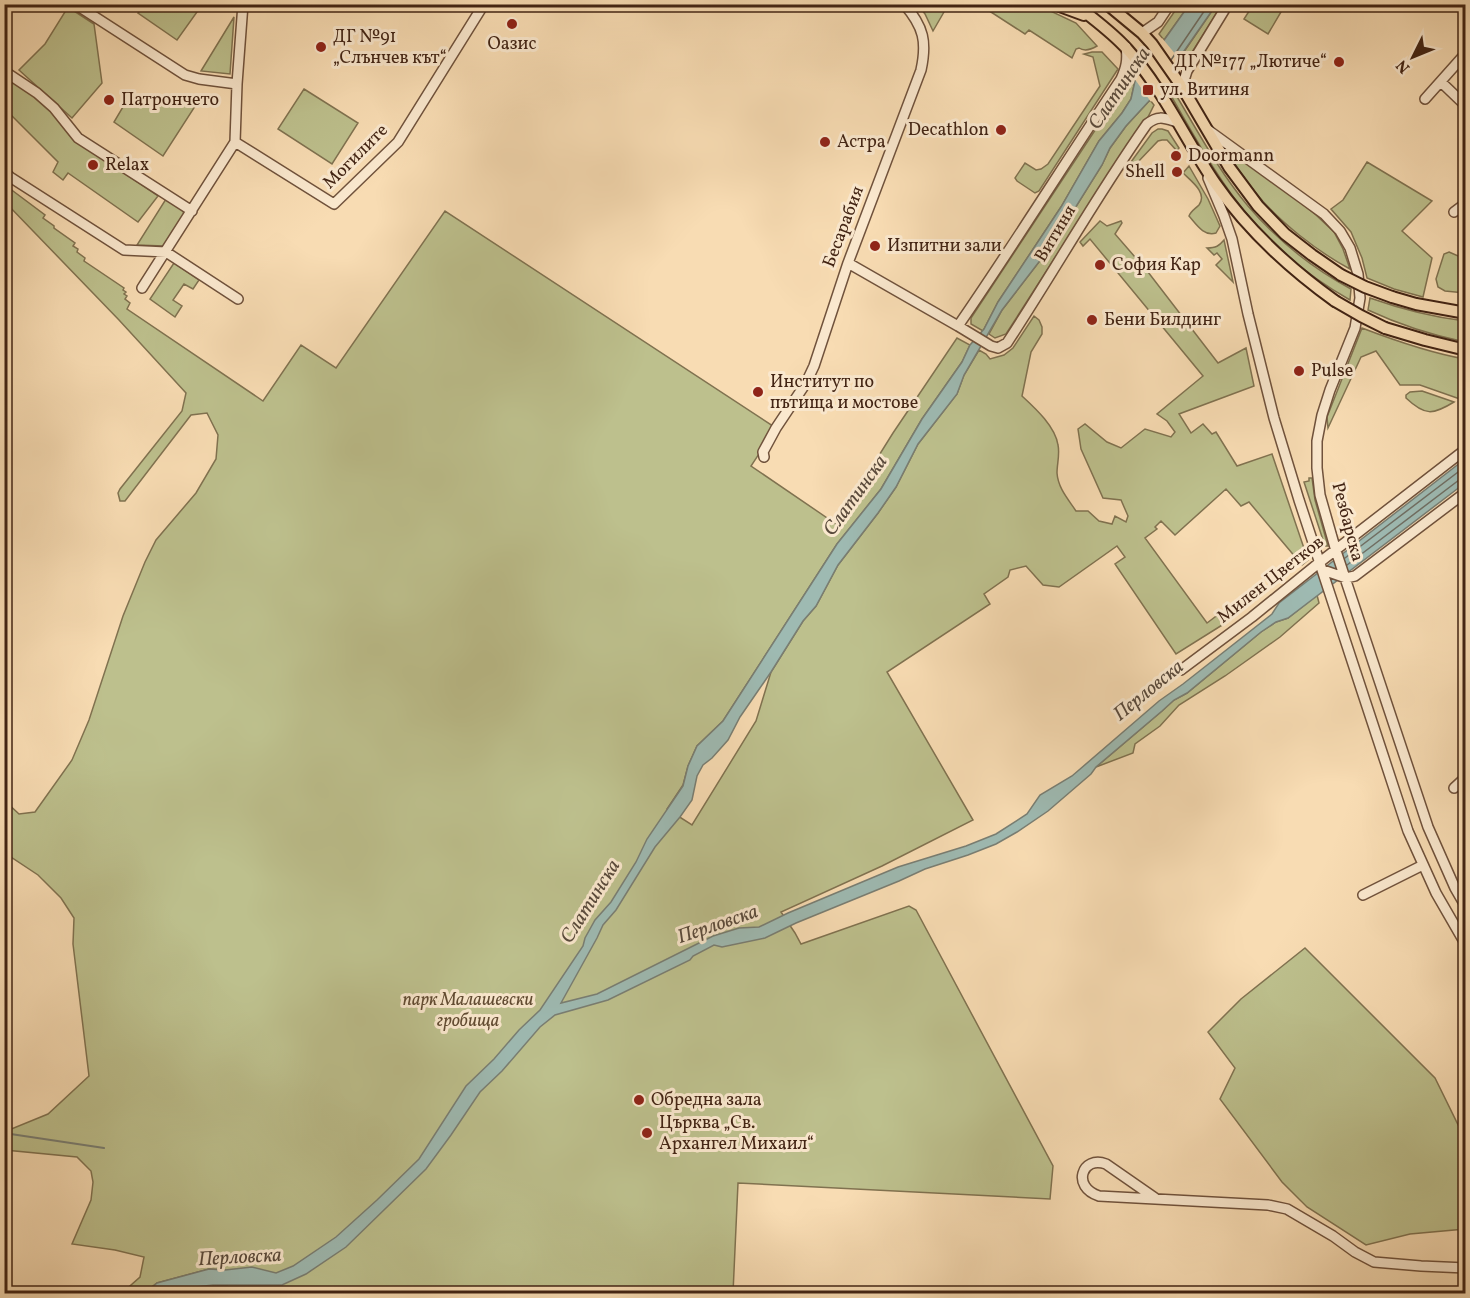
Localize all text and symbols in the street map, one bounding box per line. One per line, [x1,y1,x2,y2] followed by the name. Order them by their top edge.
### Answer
[505,17,519,31] marker: Оазис
[333,25,447,71] place label: ДГ №91 „Слънчев кът“
[1383,27,1443,87] north arrow
[488,32,536,57] place label: Оазис
[314,40,328,54] marker: ДГ №91 „Слънчев кът“
[1082,42,1158,136] water label: Слатинска
[1174,50,1327,75] place label: ДГ №177 „Лютиче“
[1391,54,1416,78] text: N
[1332,55,1346,69] marker: ДГ №177 „Лютиче“
[1160,78,1249,103] place label: ул. Витиня
[1141,83,1155,97] marker: ул. Витиня
[121,88,219,113] place label: Патрончето
[102,93,116,107] marker: Патрончето
[908,118,989,143] place label: Decathlon
[318,119,394,195] street label: Могилите
[994,123,1008,137] marker: Decathlon
[837,130,886,155] place label: Астра
[818,135,832,149] marker: Астра
[1188,144,1274,169] place label: Doormann
[1169,149,1183,163] marker: Doormann
[105,153,149,178] place label: Relax
[86,158,100,172] marker: Relax
[1125,160,1165,185] place label: Shell
[1170,165,1184,179] marker: Shell
[817,183,871,271] street label: Бесарабия
[1029,201,1083,267] street label: Витиня
[887,234,1002,259] place label: Изпитни зали
[868,239,882,253] marker: Изпитни зали
[1112,253,1201,278] place label: София Кар
[1093,258,1107,272] marker: София Кар
[1104,308,1221,333] place label: Бени Билдинг
[1085,313,1099,327] marker: Бени Билдинг
[1311,359,1353,384] place label: Pulse
[1292,364,1306,378] marker: Pulse
[770,370,918,416] place label: Институт по пътища и мостове
[751,385,765,399] marker: Институт по пътища и мостове
[817,450,895,542] water label: Слатинска
[1324,480,1370,565] street label: Резбарска
[1212,530,1330,630] street label: Милен Цветков
[1108,654,1190,728] water label: Перловска
[554,855,628,949] water label: Слатинска
[674,898,762,952] water label: Перловска
[403,988,533,1034] park label: парк Малашевски гробища
[651,1088,762,1113] place label: Обредна зала
[632,1093,646,1107] marker: Обредна зала
[659,1111,814,1157] place label: Църква „Св. Архангел Михаил“
[640,1126,654,1140] marker: Църква „Св. Архангел Михаил“
[198,1242,282,1274] water label: Перловска

